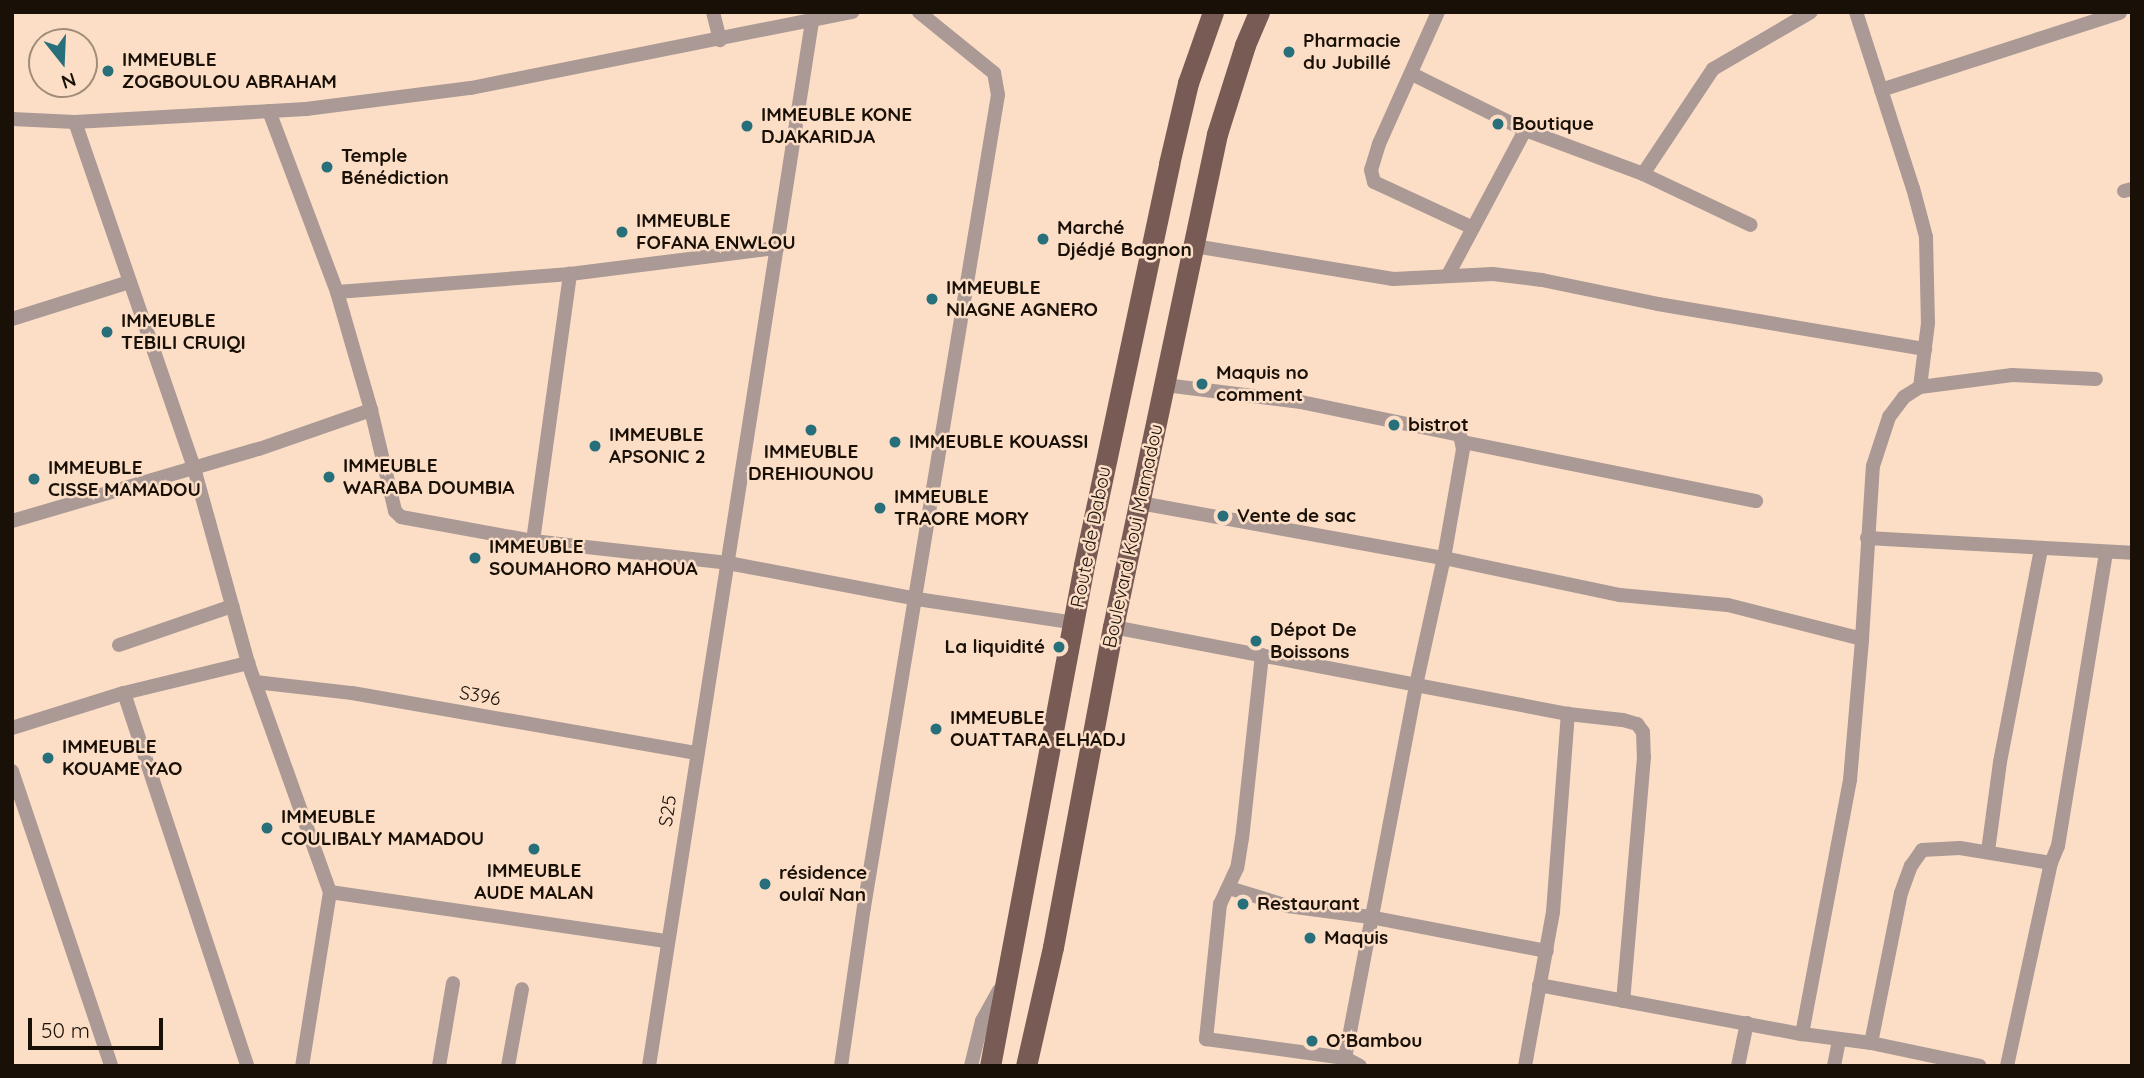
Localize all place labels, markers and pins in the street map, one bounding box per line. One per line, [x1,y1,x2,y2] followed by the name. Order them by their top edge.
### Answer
[1303,30,1401,74] place label: Pharmacie du Jubillé
[1281,44,1297,60] marker: Pharmacie du Jubillé
[122,49,337,93] place label: IMMEUBLE ZOGBOULOU ABRAHAM
[100,63,116,79] marker: IMMEUBLE ZOGBOULOU ABRAHAM
[761,104,912,148] place label: IMMEUBLE KONE DJAKARIDJA
[1512,113,1594,135] place label: Boutique
[1490,116,1506,132] marker: Boutique
[739,118,755,134] marker: IMMEUBLE KONE DJAKARIDJA
[341,145,449,189] place label: Temple Bénédiction
[319,159,335,175] marker: Temple Bénédiction
[636,210,796,254] place label: IMMEUBLE FOFANA ENWLOU
[1057,217,1192,261] place label: Marché Djédjé Bagnon
[614,224,630,240] marker: IMMEUBLE FOFANA ENWLOU
[1035,231,1051,247] marker: Marché Djédjé Bagnon
[946,277,1098,321] place label: IMMEUBLE NIAGNE AGNERO
[924,291,940,307] marker: IMMEUBLE NIAGNE AGNERO
[121,310,246,354] place label: IMMEUBLE TEBILI CRUIQI
[99,324,115,340] marker: IMMEUBLE TEBILI CRUIQI
[1216,362,1309,406] place label: Maquis no comment
[1194,376,1210,392] marker: Maquis no comment
[1408,414,1469,436] place label: bistrot
[1386,417,1402,433] marker: bistrot
[803,422,819,438] marker: IMMEUBLE DREHIOUNOU
[609,424,706,468] place label: IMMEUBLE APSONIC 2
[909,431,1088,453] place label: IMMEUBLE KOUASSI
[887,434,903,450] marker: IMMEUBLE KOUASSI
[587,438,603,454] marker: IMMEUBLE APSONIC 2
[748,441,874,485] place label: IMMEUBLE DREHIOUNOU
[343,455,515,499] place label: IMMEUBLE WARABA DOUMBIA
[48,457,201,501] place label: IMMEUBLE CISSE MAMADOU
[321,469,337,485] marker: IMMEUBLE WARABA DOUMBIA
[26,471,42,487] marker: IMMEUBLE CISSE MAMADOU
[894,486,1029,530] place label: IMMEUBLE TRAORE MORY
[872,500,888,516] marker: IMMEUBLE TRAORE MORY
[1237,505,1356,527] place label: Vente de sac
[1215,508,1231,524] marker: Vente de sac
[489,536,698,580] place label: IMMEUBLE SOUMAHORO MAHOUA
[467,550,483,566] marker: IMMEUBLE SOUMAHORO MAHOUA
[1270,619,1357,663] place label: Dépot De Boissons
[1248,633,1264,649] marker: Dépot De Boissons
[945,636,1045,658] place label: La liquidité
[1051,639,1067,655] marker: La liquidité
[950,707,1126,751] place label: IMMEUBLE OUATTARA ELHADJ
[928,721,944,737] marker: IMMEUBLE OUATTARA ELHADJ
[62,736,182,780] place label: IMMEUBLE KOUAME YAO
[40,750,56,766] marker: IMMEUBLE KOUAME YAO
[281,806,484,850] place label: IMMEUBLE COULIBALY MAMADOU
[259,820,275,836] marker: IMMEUBLE COULIBALY MAMADOU
[526,841,542,857] marker: IMMEUBLE AUDE MALAN
[474,860,594,904] place label: IMMEUBLE AUDE MALAN
[779,862,867,906] place label: résidence oulaï Nan
[757,876,773,892] marker: résidence oulaï Nan
[1257,893,1360,915] place label: Restaurant
[1235,896,1251,912] marker: Restaurant
[1324,927,1388,949] place label: Maquis
[1302,930,1318,946] marker: Maquis
[1326,1030,1422,1052] place label: O’Bambou
[1304,1033,1320,1049] marker: O’Bambou

